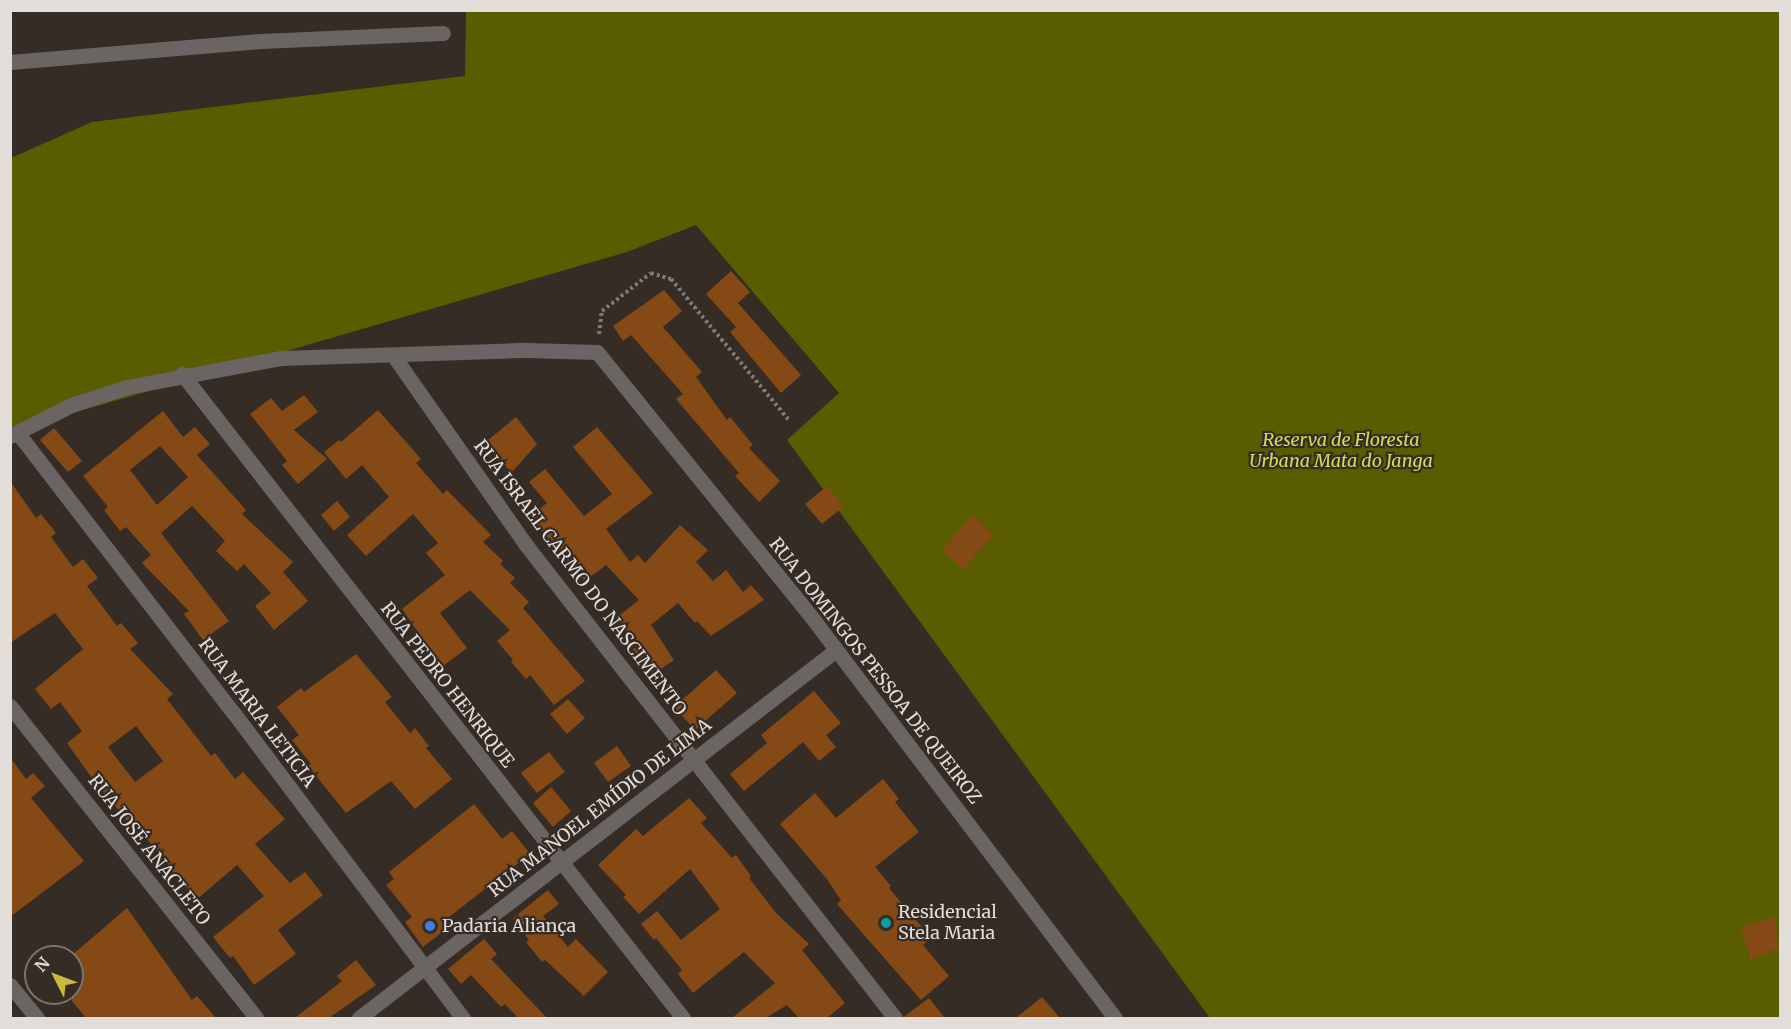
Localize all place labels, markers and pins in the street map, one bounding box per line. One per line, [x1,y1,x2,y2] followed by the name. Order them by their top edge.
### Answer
[898,902,997,944] place label: Residencial Stela Maria
[442,915,576,937] place label: Padaria Aliança
[879,916,893,930] marker: Residencial Stela Maria
[423,919,437,933] marker: Padaria Aliança

